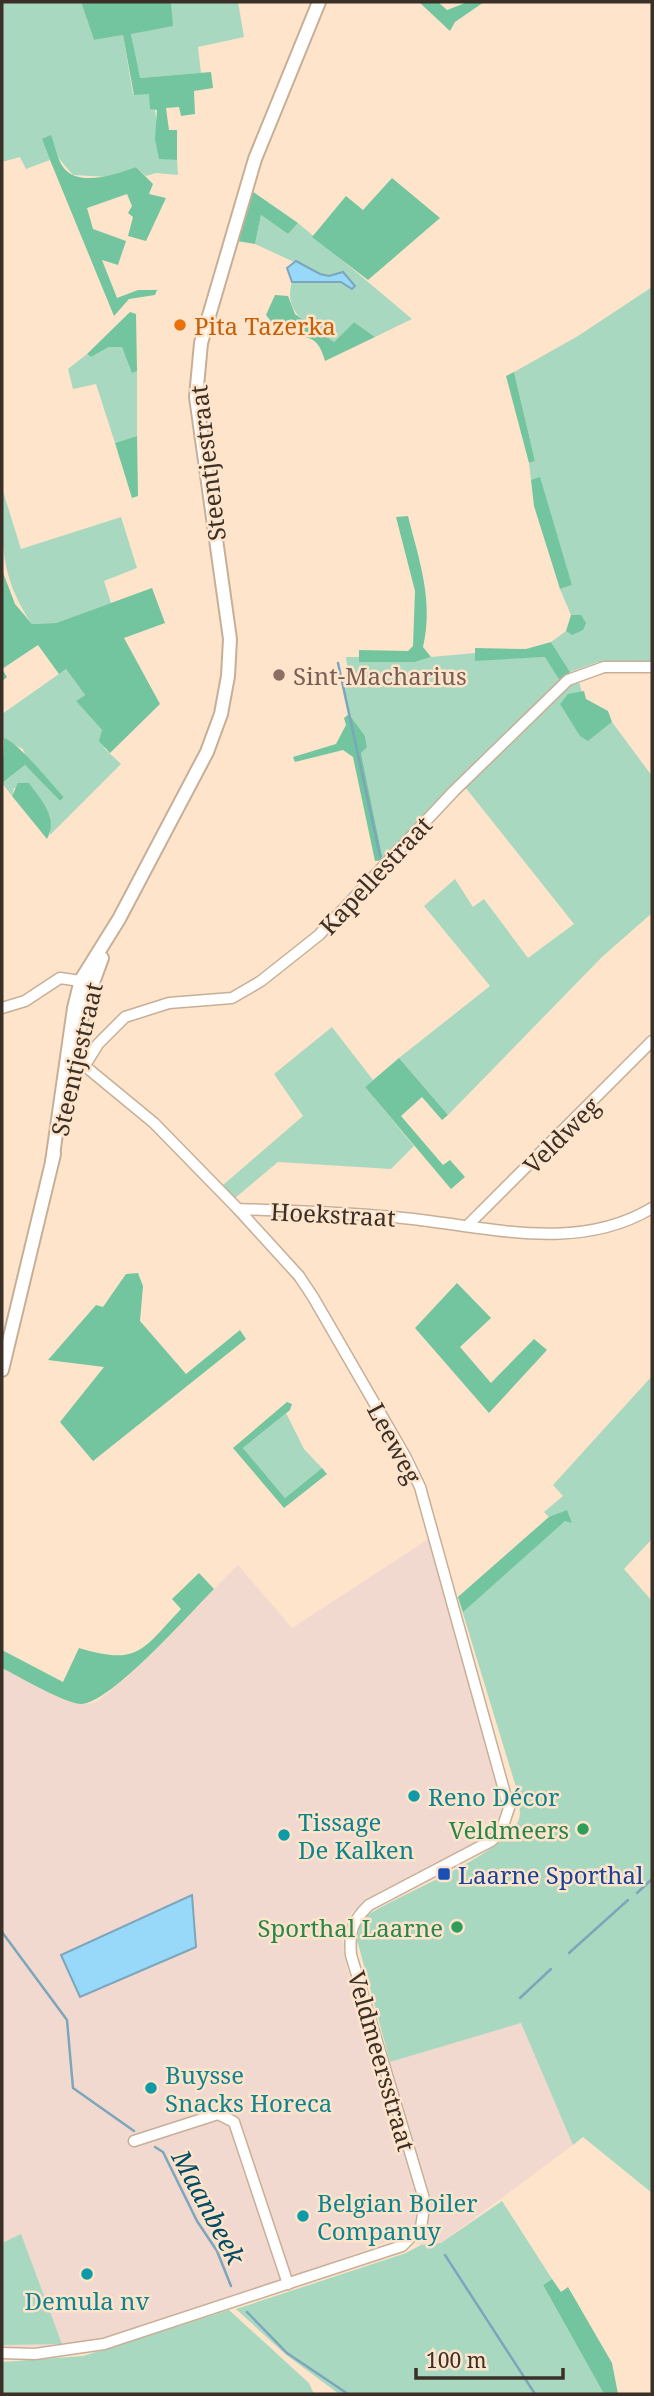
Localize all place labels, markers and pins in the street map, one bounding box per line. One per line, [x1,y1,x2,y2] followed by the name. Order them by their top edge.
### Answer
[194,309,336,342] place label: Pita Tazerka
[172,317,188,333] marker: Pita Tazerka
[293,659,467,692] place label: Sint-Macharius
[271,667,287,683] marker: Sint-Macharius
[428,1780,559,1813] place label: Reno Décor
[406,1788,422,1804] marker: Reno Décor
[298,1805,414,1866] place label: Tissage De Kalken
[449,1813,569,1846] place label: Veldmeers
[575,1821,591,1837] marker: Veldmeers
[276,1827,292,1843] marker: Tissage De Kalken
[458,1858,644,1891] place label: Laarne Sporthal
[436,1866,452,1882] marker: Laarne Sporthal
[258,1911,443,1944] place label: Sporthal Laarne
[449,1919,465,1935] marker: Sporthal Laarne
[165,2058,332,2119] place label: Buysse Snacks Horeca
[143,2080,159,2096] marker: Buysse Snacks Horeca
[317,2186,478,2247] place label: Belgian Boiler Companuy
[295,2208,311,2224] marker: Belgian Boiler Companuy
[79,2266,95,2282] marker: Demula nv
[25,2284,149,2317] place label: Demula nv

